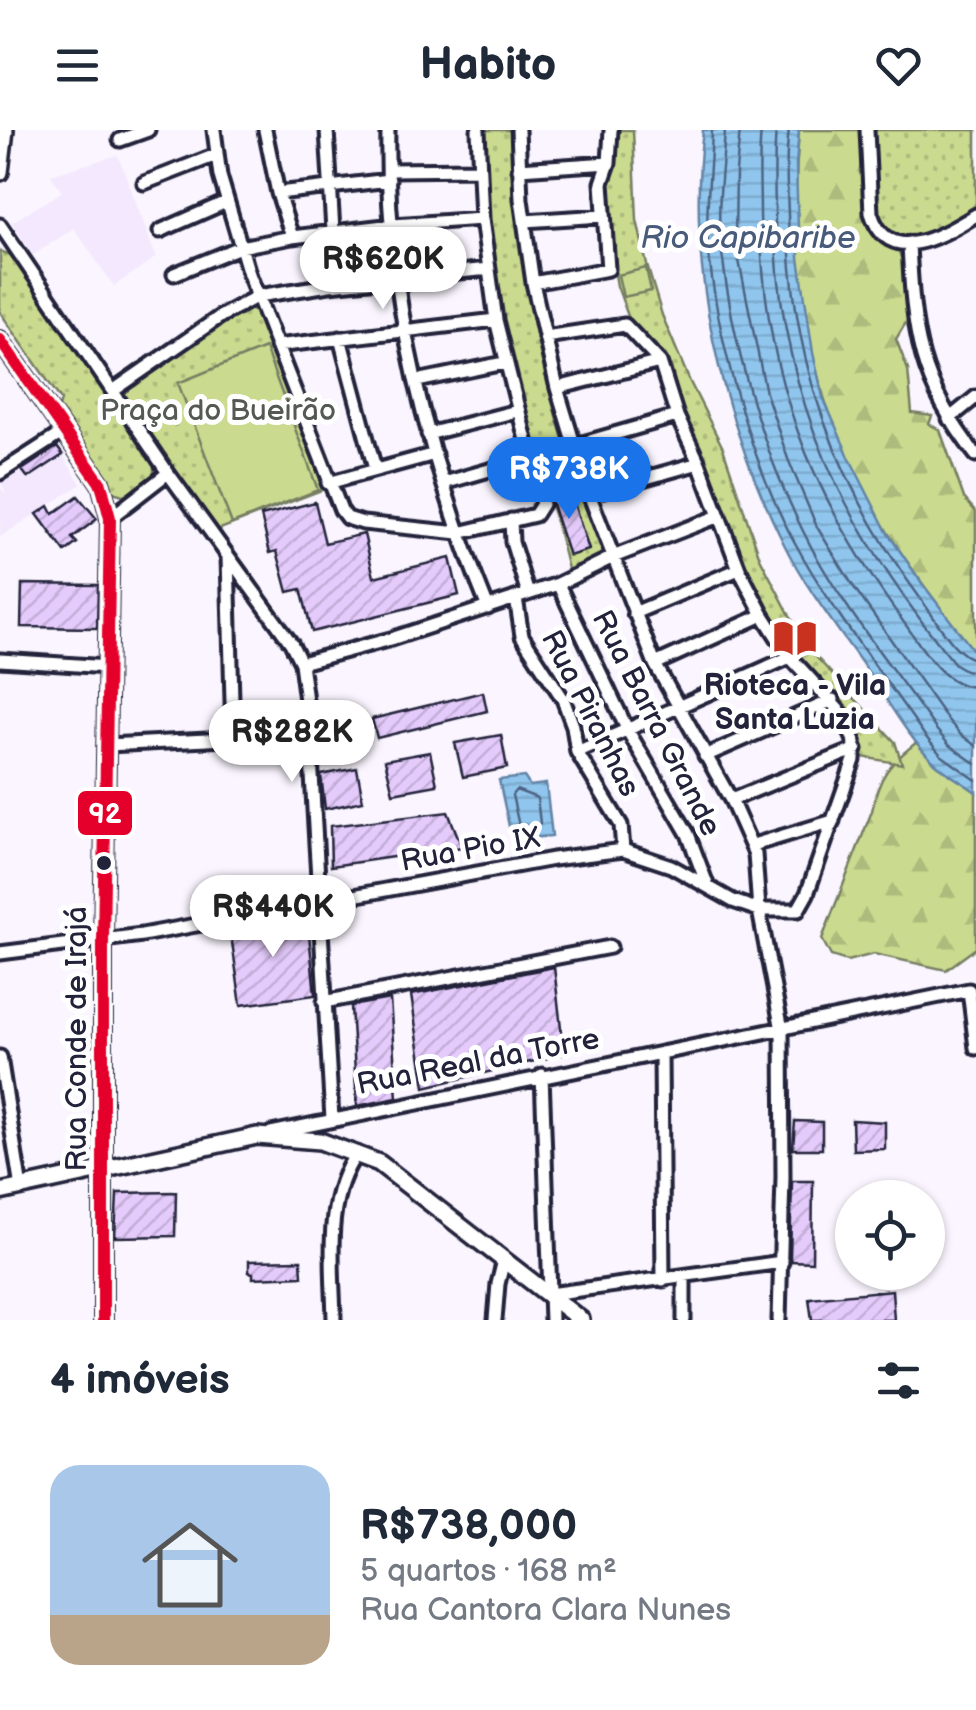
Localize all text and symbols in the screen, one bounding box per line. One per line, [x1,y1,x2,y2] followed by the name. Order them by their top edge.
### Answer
[50,38,105,93] icon: menu
[420,38,556,93] text: Habito
[871,38,926,93] icon: heart
[640,219,856,258] water label: Rio Capibaribe
[302,227,464,312] pin: R$620K
[322,240,444,279] text: R$620K
[100,393,336,429] park label: Praça do Bueirão
[488,437,650,522] pin: R$738K
[509,450,629,489] text: R$738K
[584,605,729,842] street label: Rua Barra Grande
[771,614,819,662] library icon: Rioteca - Vila Santa Luzia
[533,624,647,803] street label: Rua Piranhas
[704,668,886,738] place label: Rioteca - Vila Santa Luzia
[211,700,373,785] pin: R$282K
[231,713,353,752] text: R$282K
[76,789,134,837] line badge: 92
[88,798,122,831] text: 92
[398,820,542,880] street label: Rua Pio IX
[94,853,114,873] unlabelled marker
[192,875,354,960] pin: R$440K
[212,888,334,927] text: R$440K
[59,906,95,1172] street label: Rua Conde de Irajá
[354,1021,602,1103] street label: Rua Real da Torre
[835,1180,945,1290] map controls
[835,1180,945,1290] button: locate
[871,1353,926,1408] icon: filters
[50,1355,230,1406] text: 4 imóveis
[360,1501,577,1552] text: R$738,000
[130,1505,250,1625] icon: home
[360,1552,617,1591] text: 5 quartos · 168 m²
[360,1591,731,1630] text: Rua Cantora Clara Nunes

